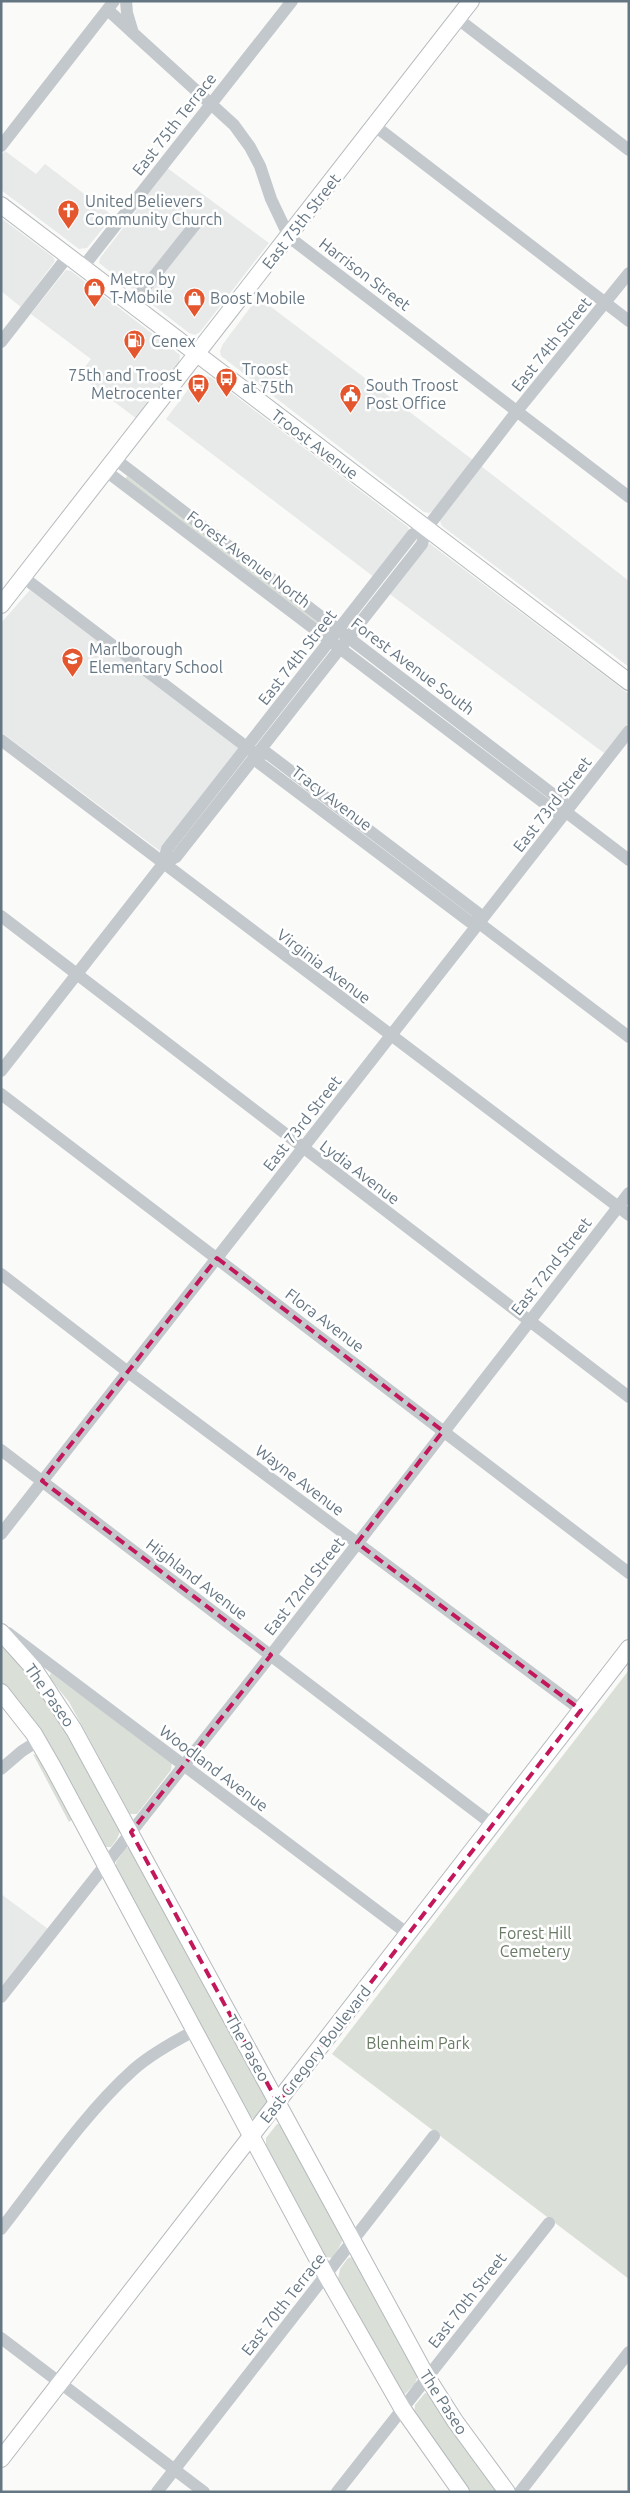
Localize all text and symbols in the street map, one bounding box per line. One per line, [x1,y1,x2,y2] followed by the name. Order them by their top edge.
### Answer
[129,69,219,179] street label: East 75th Terrace
[258,169,344,272] street label: East 75th Street
[85,192,222,228] place label: United Believers Community Church
[57,198,81,229] church icon: United Believers Community Church
[316,234,415,314] street label: Harrison Street
[110,270,175,306] place label: Metro by T-Mobile
[82,276,106,307] shop icon: Metro by T-Mobile
[182,286,206,317] shop icon: Boost Mobile
[210,289,305,307] place label: Boost Mobile
[508,293,595,395] street label: East 74th Street
[123,329,147,360] fuel station icon: Cenex
[151,332,196,350] place label: Cenex
[242,360,294,396] place label: Troost at 75th
[68,366,183,402] place label: 75th and Troost Metrocenter
[214,366,238,397] bus stop icon: Troost at 75th
[186,372,210,403] bus stop icon: 75th and Troost Metrocenter
[366,376,459,412] place label: South Troost Post Office
[338,382,362,413] public building icon: South Troost Post Office
[268,406,362,482] street label: Troost Avenue
[184,507,314,611] street label: Forest Avenue North
[254,605,340,708] street label: East 74th Street
[348,614,478,718] street label: Forest Avenue South
[89,640,223,676] place label: Marlborough Elementary School
[61,646,85,677] school or university icon: Marlborough Elementary School
[509,752,595,855] street label: East 73rd Street
[288,762,376,834] street label: Tracy Avenue
[274,925,374,1007] street label: Virginia Avenue
[259,1071,345,1174] street label: East 73rd Street
[317,1136,403,1208] street label: Lydia Avenue
[507,1213,595,1318] street label: East 72nd Street
[282,1285,368,1355] street label: Flora Avenue
[252,1441,348,1519] street label: Wayne Avenue
[260,1533,348,1638] street label: East 72nd Street
[143,1535,251,1623] street label: Highland Avenue
[22,1660,78,1730] street label: The Paseo
[156,1721,272,1815] street label: Woodland Avenue
[499,1924,571,1960] park label: Forest Hill Cemetery
[256,1982,374,2126] street label: East Gregory Boulevard
[222,2012,274,2084] street label: The Paseo
[366,2034,470,2052] park label: Blenheim Park
[424,2248,510,2351] street label: East 70th Street
[238,2249,328,2359] street label: East 70th Terrace
[416,2366,472,2438] street label: The Paseo

